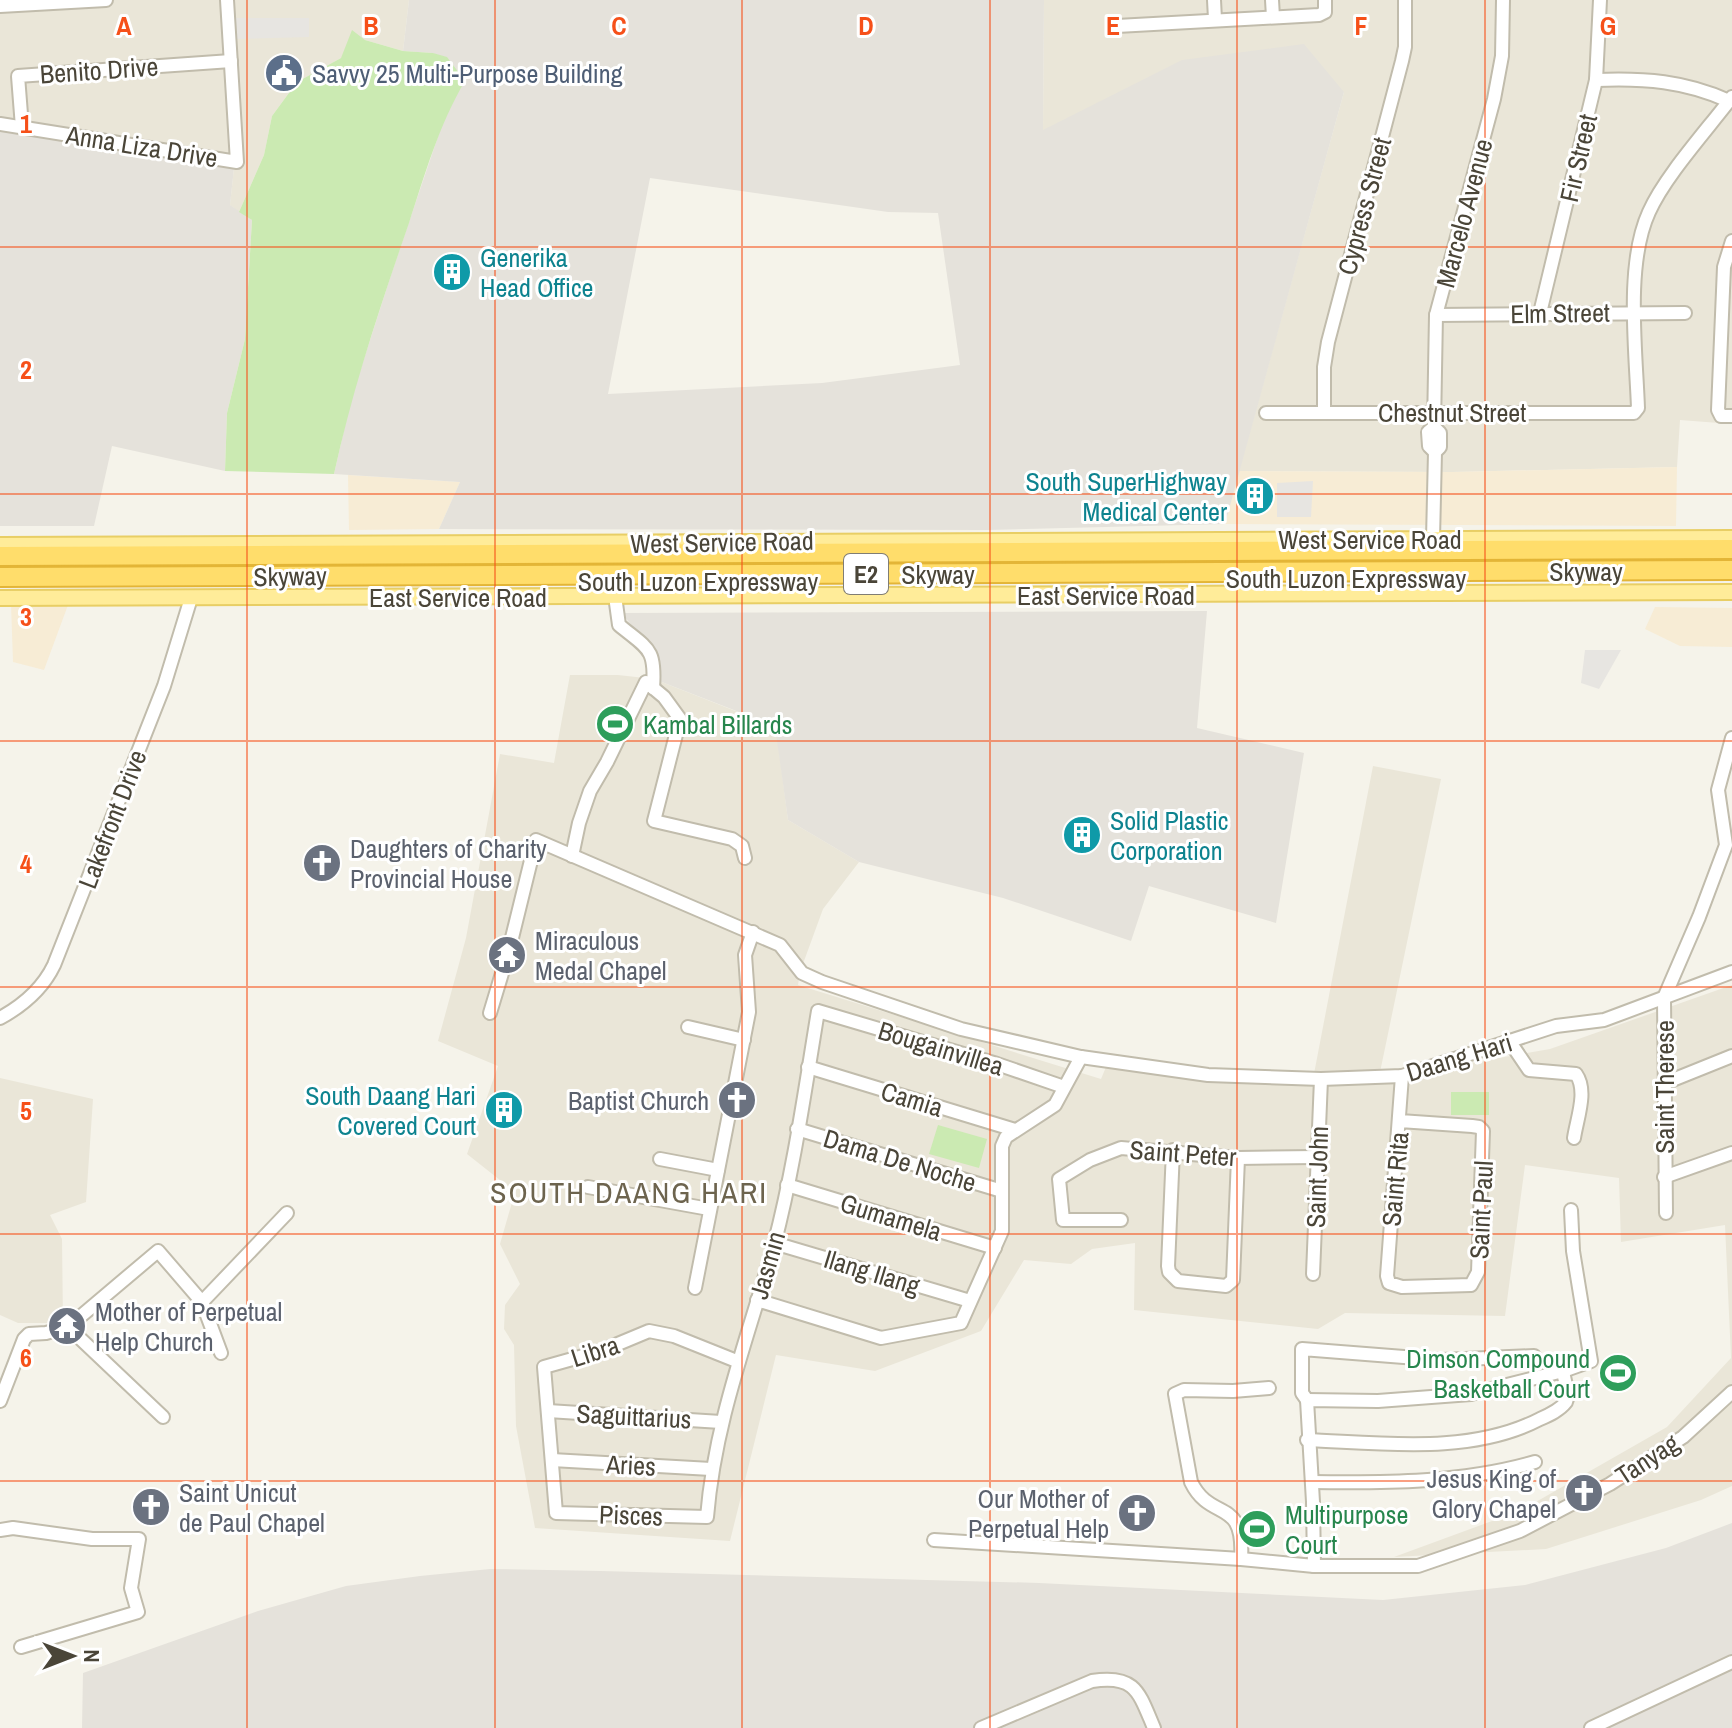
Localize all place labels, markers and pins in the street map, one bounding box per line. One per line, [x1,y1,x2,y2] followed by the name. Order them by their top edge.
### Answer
[263,52,305,94] public building icon: Savvy 25 Multi-Purpose Building
[312,56,623,91] place label: Savvy 25 Multi-Purpose Building
[480,240,593,305] place label: Generika Head Office
[431,251,473,293] building icon: Generika Head Office
[1026,464,1227,529] place label: South SuperHighway Medical Center
[1234,475,1276,517] building icon: South SuperHighway Medical Center
[594,703,636,745] sports icon: Kambal Billards
[643,707,792,742] place label: Kambal Billards
[1110,803,1229,868] place label: Solid Plastic Corporation
[1061,814,1103,856] building icon: Solid Plastic Corporation
[350,831,547,896] place label: Daughters of Charity Provincial House
[301,842,343,884] church icon: Daughters of Charity Provincial House
[535,923,667,988] place label: Miraculous Medal Chapel
[486,934,528,976] temple icon: Miraculous Medal Chapel
[305,1078,476,1143] place label: South Daang Hari Covered Court
[716,1079,758,1121] church icon: Baptist Church
[568,1083,709,1118] place label: Baptist Church
[483,1089,525,1131] building icon: South Daang Hari Covered Court
[95,1294,282,1359] place label: Mother of Perpetual Help Church
[46,1305,88,1347] temple icon: Mother of Perpetual Help Church
[1406,1341,1590,1406] place label: Dimson Compound Basketball Court
[1597,1352,1639,1394] sports icon: Dimson Compound Basketball Court
[1427,1461,1556,1526] place label: Jesus King of Glory Chapel
[1563,1472,1605,1514] church icon: Jesus King of Glory Chapel
[179,1475,325,1540] place label: Saint Unicut de Paul Chapel
[968,1481,1109,1546] place label: Our Mother of Perpetual Help
[130,1486,172,1528] church icon: Saint Unicut de Paul Chapel
[1116,1492,1158,1534] church icon: Our Mother of Perpetual Help
[1285,1497,1408,1562] place label: Multipurpose Court
[1236,1508,1278,1550] sports icon: Multipurpose Court

